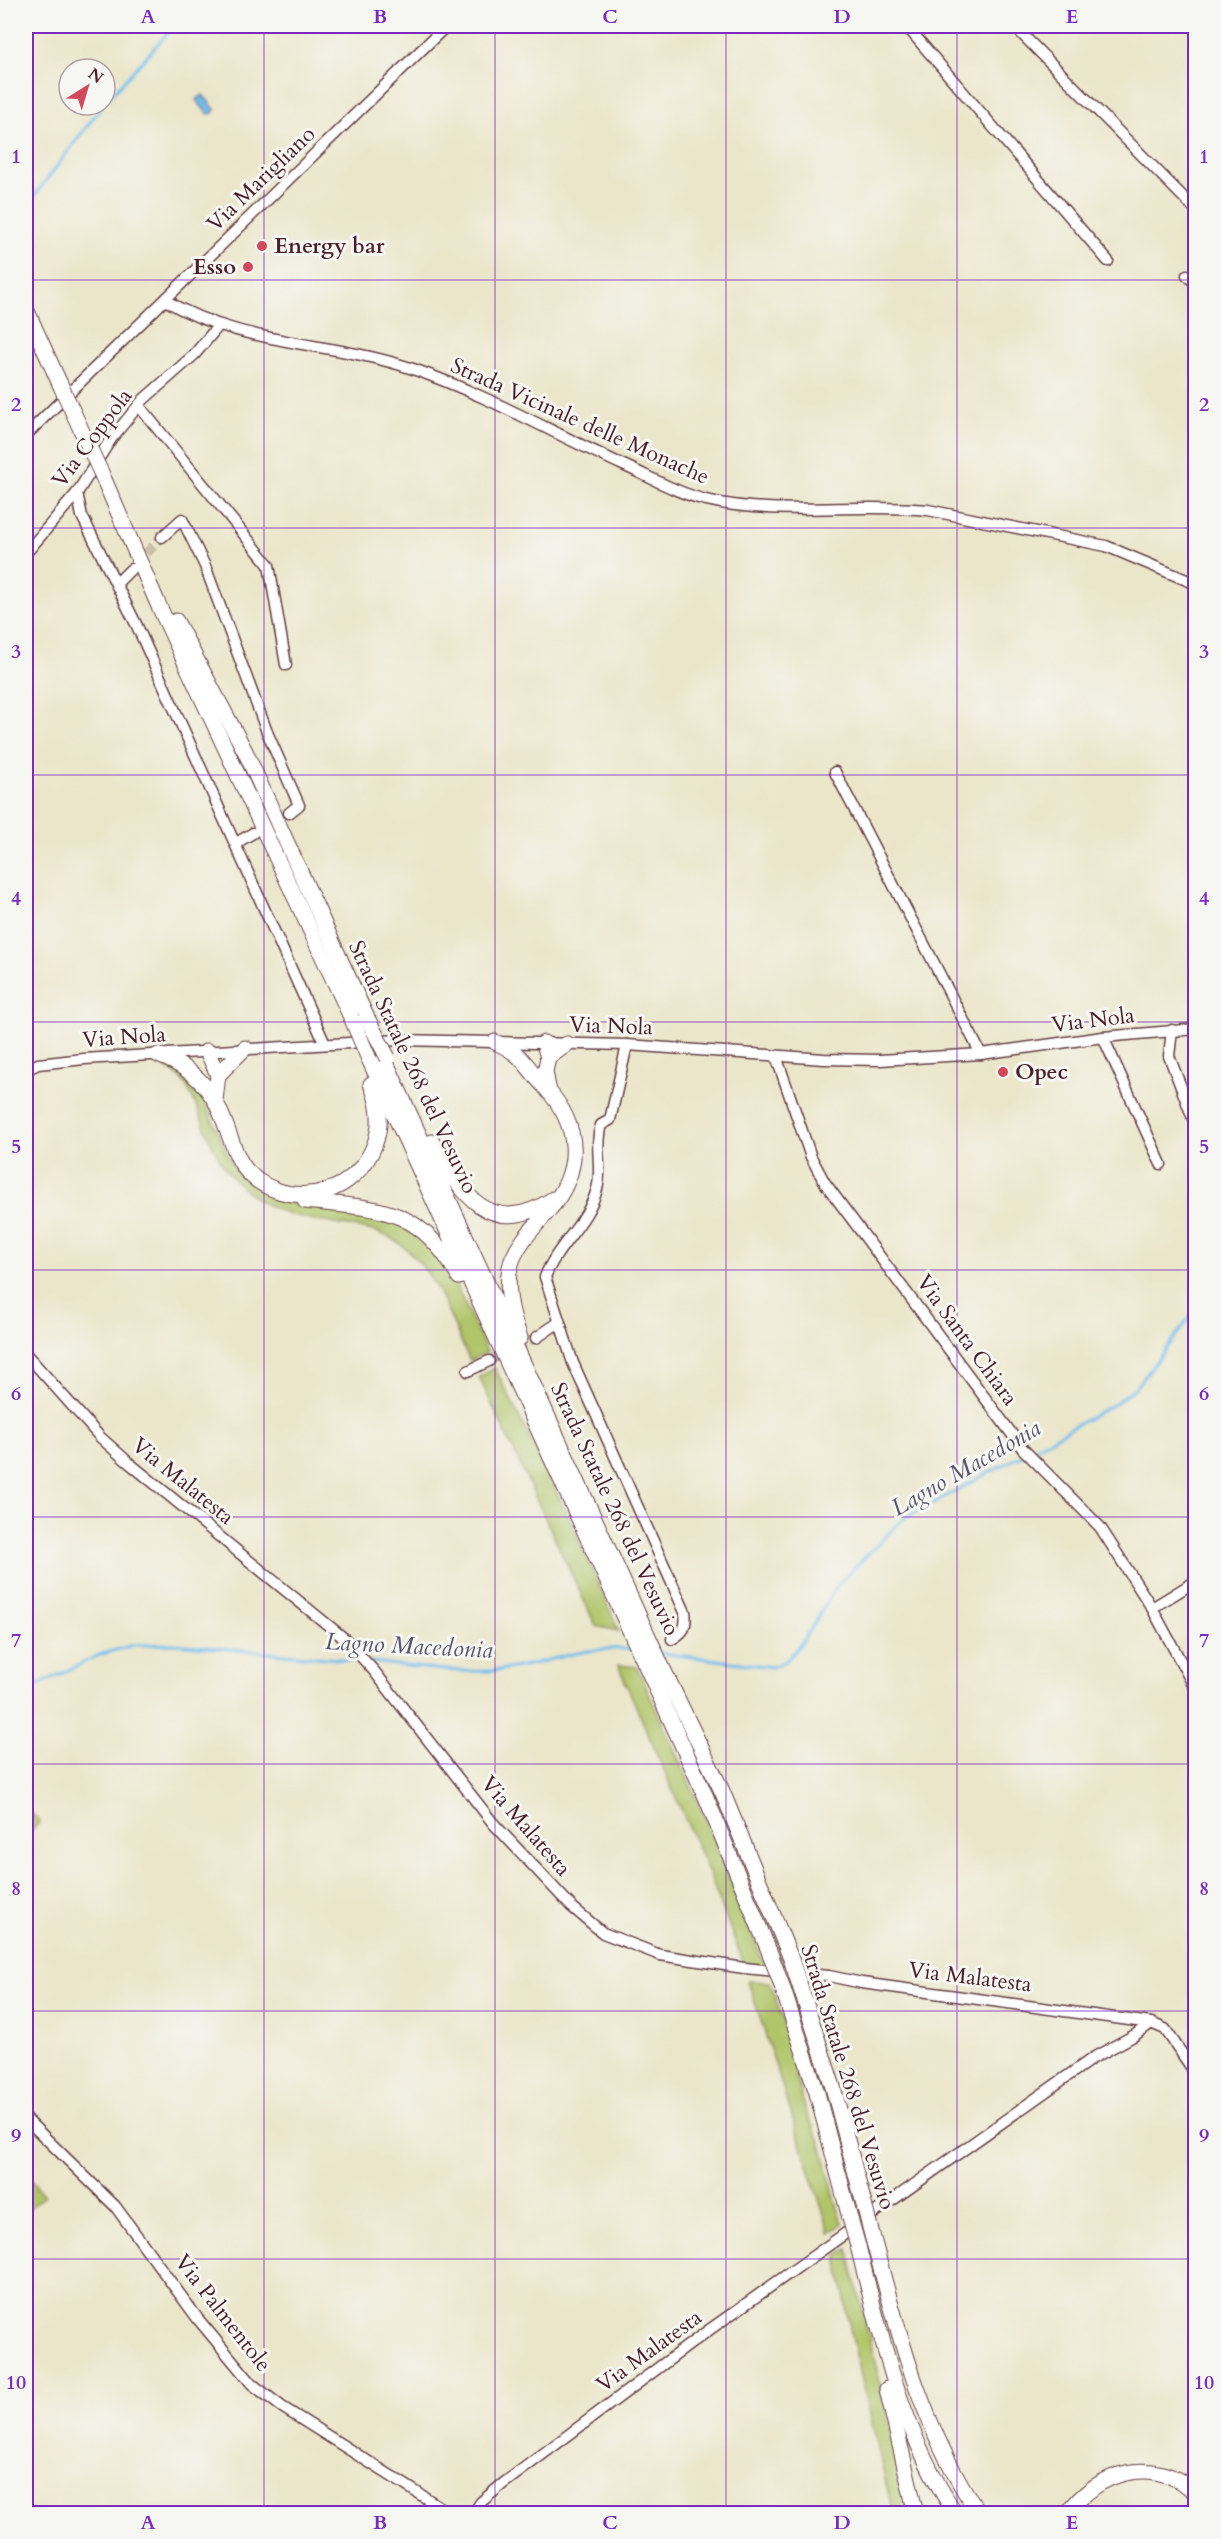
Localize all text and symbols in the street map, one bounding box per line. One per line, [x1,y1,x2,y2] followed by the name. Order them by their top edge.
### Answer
[140,3,156,30] text: A
[373,3,387,30] text: B
[602,3,618,30] text: C
[833,3,851,30] text: D
[1066,3,1078,30] text: E
[57,57,117,117] north arrow
[83,63,108,89] text: N
[200,119,322,238] street label: Via Marigliano
[11,143,21,170] text: 1
[1199,143,1209,170] text: 1
[274,231,385,261] place label: Energy bar
[255,239,269,253] marker: Energy bar
[193,252,236,282] place label: Esso
[241,260,255,274] marker: Esso
[446,350,714,492] street label: Strada Vicinale delle Monache
[45,382,139,494] street label: Via Coppola
[11,391,21,418] text: 2
[1199,391,1209,418] text: 2
[11,638,21,665] text: 3
[1199,638,1209,665] text: 3
[11,885,21,912] text: 4
[1199,885,1209,912] text: 4
[341,936,485,1198] street label: Strada Statale 268 del Vesuvio
[1050,1000,1137,1040] street label: Via Nola
[569,1010,654,1042] street label: Via Nola
[81,1019,167,1055] street label: Via Nola
[1015,1057,1068,1087] place label: Opec
[996,1065,1010,1079] marker: Opec
[11,1133,21,1160] text: 5
[1199,1133,1209,1160] text: 5
[909,1268,1025,1412] street label: Via Santa Chiara
[543,1378,687,1640] street label: Strada Statale 268 del Vesuvio
[11,1380,21,1407] text: 6
[1199,1380,1209,1407] text: 6
[885,1412,1047,1524] water label: Lagno Macedonia
[125,1430,241,1532] street label: Via Malatesta
[324,1625,494,1667] water label: Lagno Macedonia
[11,1627,21,1654] text: 7
[1199,1627,1209,1654] text: 7
[474,1769,578,1883] street label: Via Malatesta
[11,1875,21,1902] text: 8
[1199,1875,1209,1902] text: 8
[793,1941,903,2213] street label: Strada Statale 268 del Vesuvio
[907,1955,1034,1999] street label: Via Malatesta
[11,2122,21,2149] text: 9
[1199,2122,1209,2149] text: 9
[168,2248,278,2378] street label: Via Palmentole
[590,2302,708,2400] street label: Via Malatesta
[6,2369,26,2396] text: 10
[1194,2369,1214,2396] text: 10
[140,2509,156,2536] text: A
[373,2509,387,2536] text: B
[602,2509,618,2536] text: C
[833,2509,851,2536] text: D
[1066,2509,1078,2536] text: E

